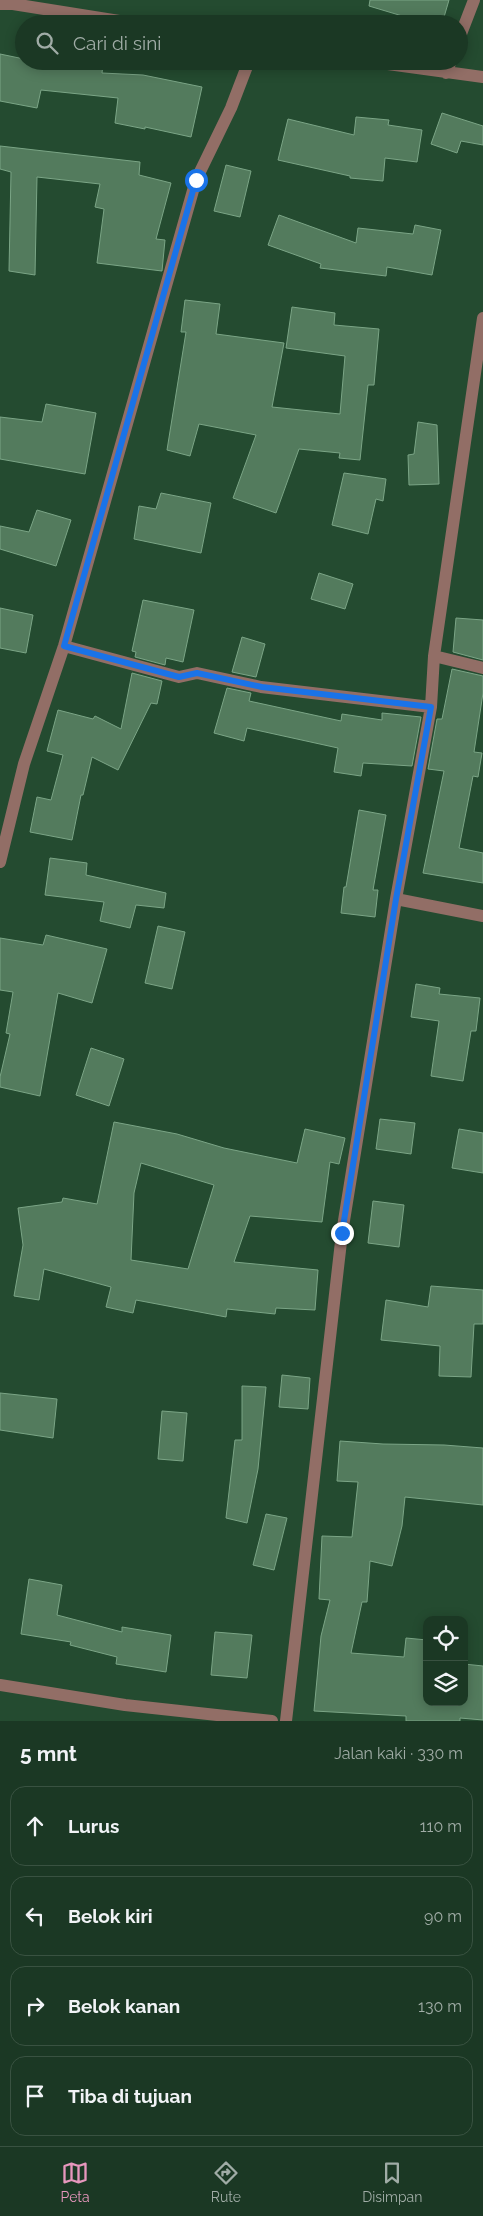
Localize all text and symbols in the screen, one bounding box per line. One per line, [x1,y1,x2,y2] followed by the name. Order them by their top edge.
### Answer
[15,15,468,70] search box
[33,29,61,57] icon: search
[73,32,161,54] text: Cari di sini
[185,169,208,192] route start
[331,1222,354,1245] route end
[423,1616,468,1706] map controls
[423,1616,468,1661] button: locate
[423,1661,468,1706] button: layers
[20,1741,77,1766] text: 5 mnt
[334,1744,463,1763] text: Jalan kaki · 330 m
[21,1812,49,1840] icon: ahead
[68,1815,119,1837] text: Lurus
[420,1817,462,1836] text: 110 m
[21,1902,49,1930] icon: left
[68,1905,153,1927] text: Belok kiri
[424,1907,462,1926] text: 90 m
[21,1992,49,2020] icon: right
[68,1995,180,2017] text: Belok kanan
[418,1997,462,2016] text: 130 m
[21,2082,49,2110] icon: arrive
[68,2085,192,2107] text: Tiba di tujuan
[61,2159,90,2205] tab: Peta
[211,2159,241,2205] tab: Rute
[362,2159,422,2205] tab: Disimpan

